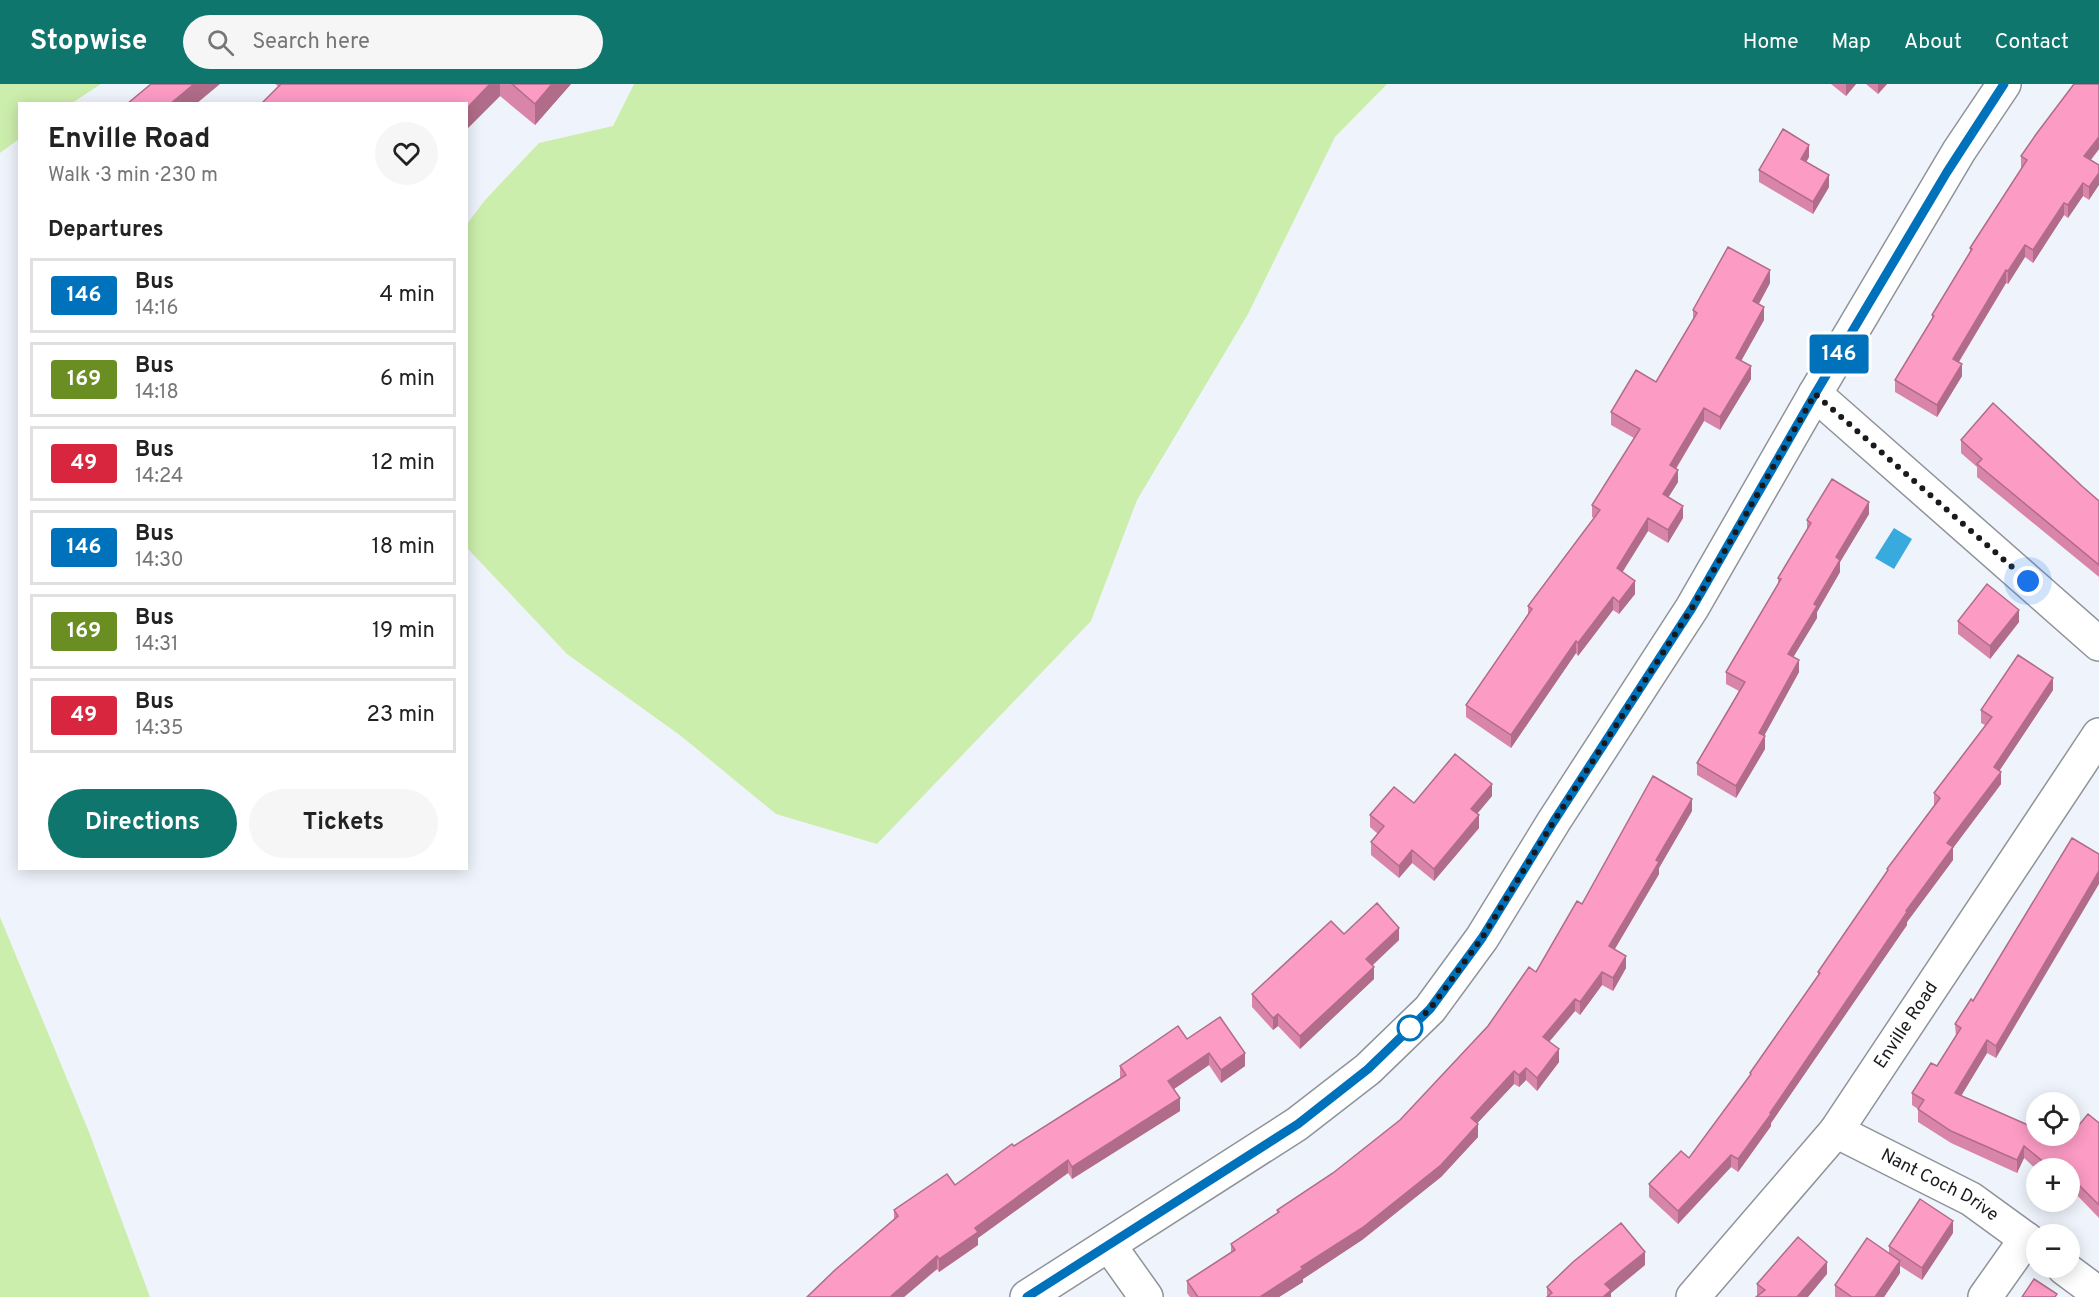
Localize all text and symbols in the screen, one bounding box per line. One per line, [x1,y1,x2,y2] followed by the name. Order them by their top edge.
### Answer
[183,15,603,69] search box
[30,24,147,60] text: Stopwise
[204,26,237,59] icon: search
[252,29,370,56] text: Search here
[1743,29,1799,56] text: Home
[1832,29,1871,56] text: Map
[1904,29,1962,56] text: About
[1995,29,2069,56] text: Contact
[48,122,210,158] text: Enville Road
[375,122,438,185] button: heart
[48,163,218,189] text: Walk · 3 min · 230 m
[48,217,164,244] text: Departures
[135,269,174,296] text: Bus
[67,282,101,309] text: 146
[380,282,435,309] text: 4 min
[135,296,178,322] text: 14:16
[1804,334,1874,374] line badge: 146
[1822,341,1856,368] text: 146
[135,353,174,380] text: Bus
[67,366,101,393] text: 169
[380,366,435,393] text: 6 min
[135,380,179,406] text: 14:18
[135,437,174,464] text: Bus
[71,450,97,477] text: 49
[372,450,435,477] text: 12 min
[135,464,183,490] text: 14:24
[135,521,174,548] text: Bus
[67,534,101,561] text: 146
[372,534,435,561] text: 18 min
[135,548,184,574] text: 14:30
[2013,566,2043,596] your location
[135,605,174,632] text: Bus
[67,618,101,645] text: 169
[372,618,435,645] text: 19 min
[135,632,178,658] text: 14:31
[135,689,174,716] text: Bus
[71,702,97,729] text: 49
[367,702,435,729] text: 23 min
[135,716,183,742] text: 14:35
[48,789,237,858] button: Directions
[249,789,438,858] button: Tickets
[1869,977,1943,1073] street label: Enville Road
[1397,1015,1423,1041] unlabelled marker
[2026,1092,2080,1278] map controls
[2026,1092,2080,1146] button: locate
[1877,1144,2003,1227] street label: Nant Coch Drive
[2026,1158,2080,1212] button: +
[2026,1224,2080,1278] button: −

